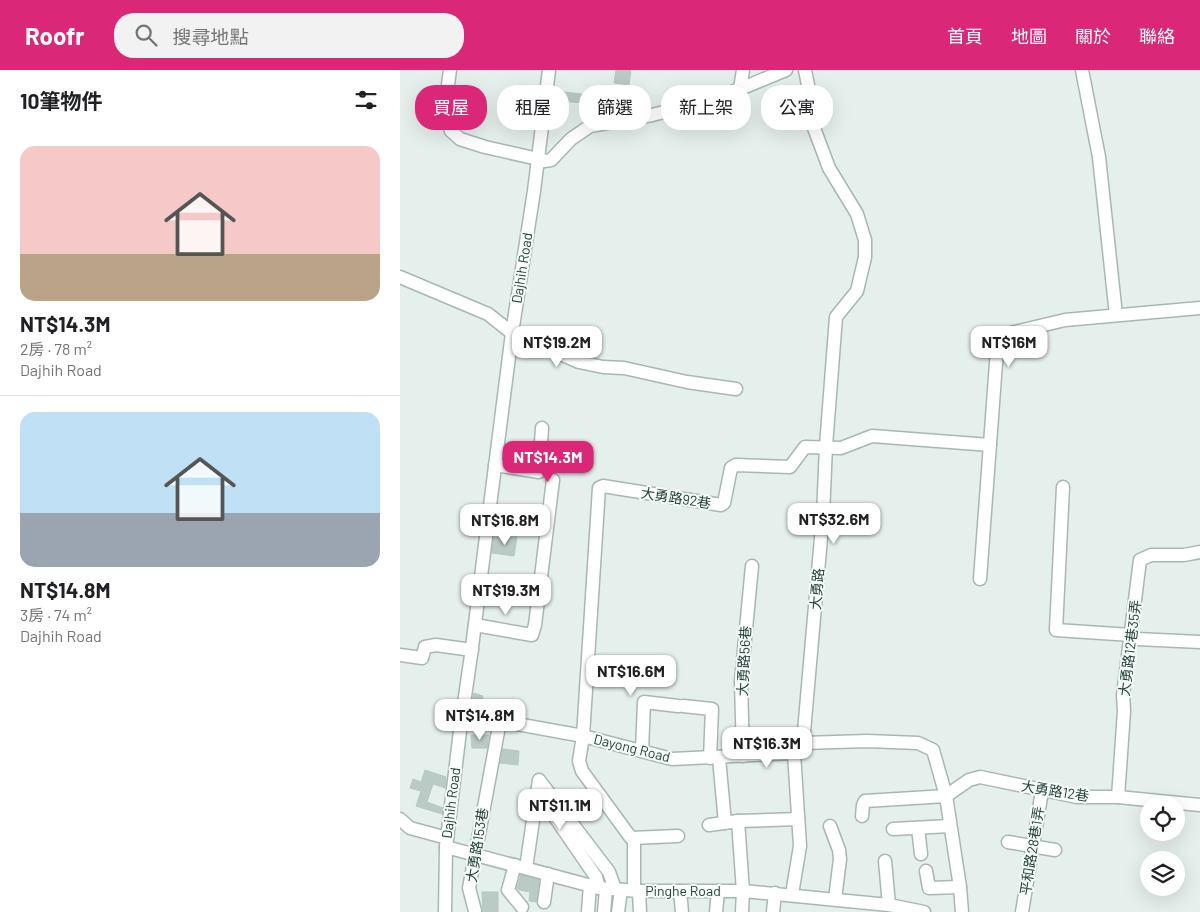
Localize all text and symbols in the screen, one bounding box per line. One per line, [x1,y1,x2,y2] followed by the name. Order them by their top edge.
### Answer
[114,13,464,58] search box
[25,21,84,50] text: Roofr
[132,21,160,49] icon: search
[172,25,248,48] text: 搜尋地點
[947,25,983,47] text: 首頁
[1011,25,1047,47] text: 地圖
[1075,25,1111,47] text: 關於
[1139,25,1175,47] text: 聯絡
[415,85,487,130] chip: 買屋
[497,85,569,130] chip: 租屋
[579,85,651,130] chip: 篩選
[661,85,751,130] chip: 新上架
[761,85,833,130] chip: 公寓
[352,86,380,114] icon: filters
[20,88,102,113] text: 10筆物件
[155,179,245,269] icon: home
[508,231,536,305] street label: Dajhih Road
[20,311,110,336] text: NT$14.3M
[505,326,609,368] pin: NT$19.2M
[968,326,1050,368] pin: NT$16M
[523,332,591,351] text: NT$19.2M
[982,332,1036,351] text: NT$16M
[20,339,92,358] text: 2房 · 78 m²
[20,360,102,379] text: Dajhih Road
[496,440,600,483] pin: NT$14.3M
[155,444,245,534] icon: home
[514,447,582,466] text: NT$14.3M
[640,484,712,511] street label: 大勇路92巷
[782,502,886,545] pin: NT$32.6M
[453,504,557,546] pin: NT$16.8M
[798,509,870,528] text: NT$32.6M
[471,510,539,529] text: NT$16.8M
[806,567,827,611] street label: 大勇路
[454,574,558,616] pin: NT$19.3M
[20,577,110,602] text: NT$14.8M
[472,580,540,599] text: NT$19.3M
[1115,599,1144,697] street label: 大勇路12巷35弄
[20,605,92,624] text: 3房 · 74 m²
[733,625,754,697] street label: 大勇路56巷
[20,626,102,645] text: Dajhih Road
[579,654,683,697] pin: NT$16.6M
[597,661,665,680] text: NT$16.6M
[428,698,532,741] pin: NT$14.8M
[446,705,514,724] text: NT$14.8M
[715,726,819,769] pin: NT$16.3M
[592,730,672,765] street label: Dayong Road
[733,733,801,752] text: NT$16.3M
[438,766,463,839] street label: Dajhih Road
[1020,777,1090,804] street label: 大勇路12巷
[508,788,612,831] pin: NT$11.1M
[529,795,591,814] text: NT$11.1M
[1140,796,1185,896] map controls
[1140,796,1185,841] button: locate
[1016,805,1047,897] street label: 平和路28巷1弄
[462,806,491,883] street label: 大勇路153巷
[1140,851,1185,896] button: layers
[645,882,721,899] street label: Pinghe Road

